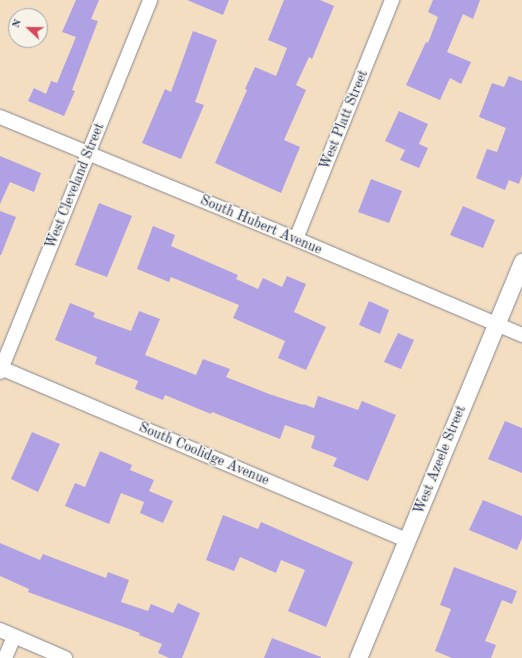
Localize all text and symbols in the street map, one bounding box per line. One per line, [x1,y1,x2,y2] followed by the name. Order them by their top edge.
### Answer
[8,8,48,48] north arrow
[11,18,24,30] text: N
[316,68,372,172] street label: West Platt Street
[42,121,108,251] street label: West Cleveland Street
[198,192,324,258] street label: South Hubert Avenue
[410,403,470,517] street label: West Azeele Street
[136,419,272,489] street label: South Coolidge Avenue

